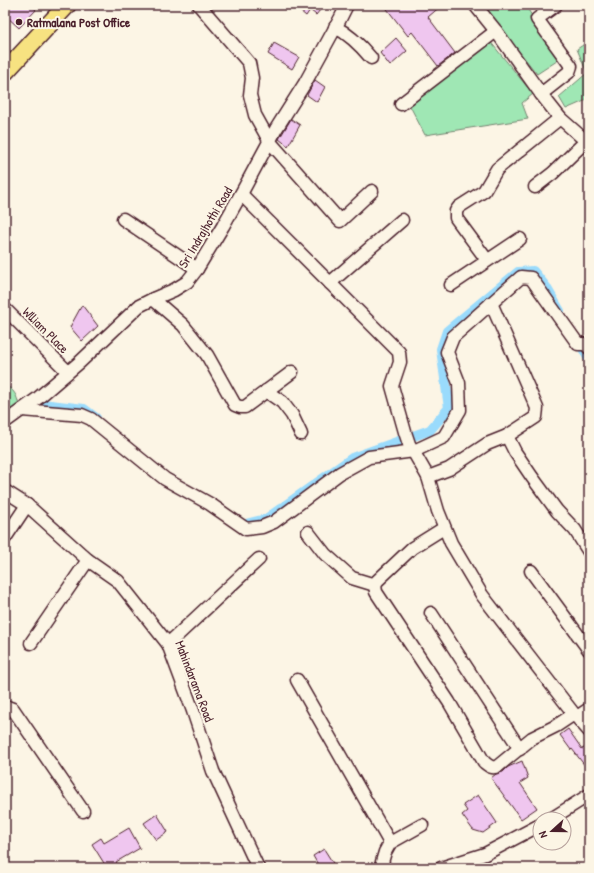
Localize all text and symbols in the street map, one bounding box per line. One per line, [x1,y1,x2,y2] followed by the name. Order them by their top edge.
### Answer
[27,13,131,31] place label: Ratmalana Post Office
[14,17,24,27] marker: Ratmalana Post Office
[174,183,236,271] street label: Sri Indrajhothi Road
[19,303,73,357] street label: Wlliam Place
[171,638,219,724] street label: Mahindarama Road
[532,811,572,851] north arrow
[535,829,550,840] text: N

